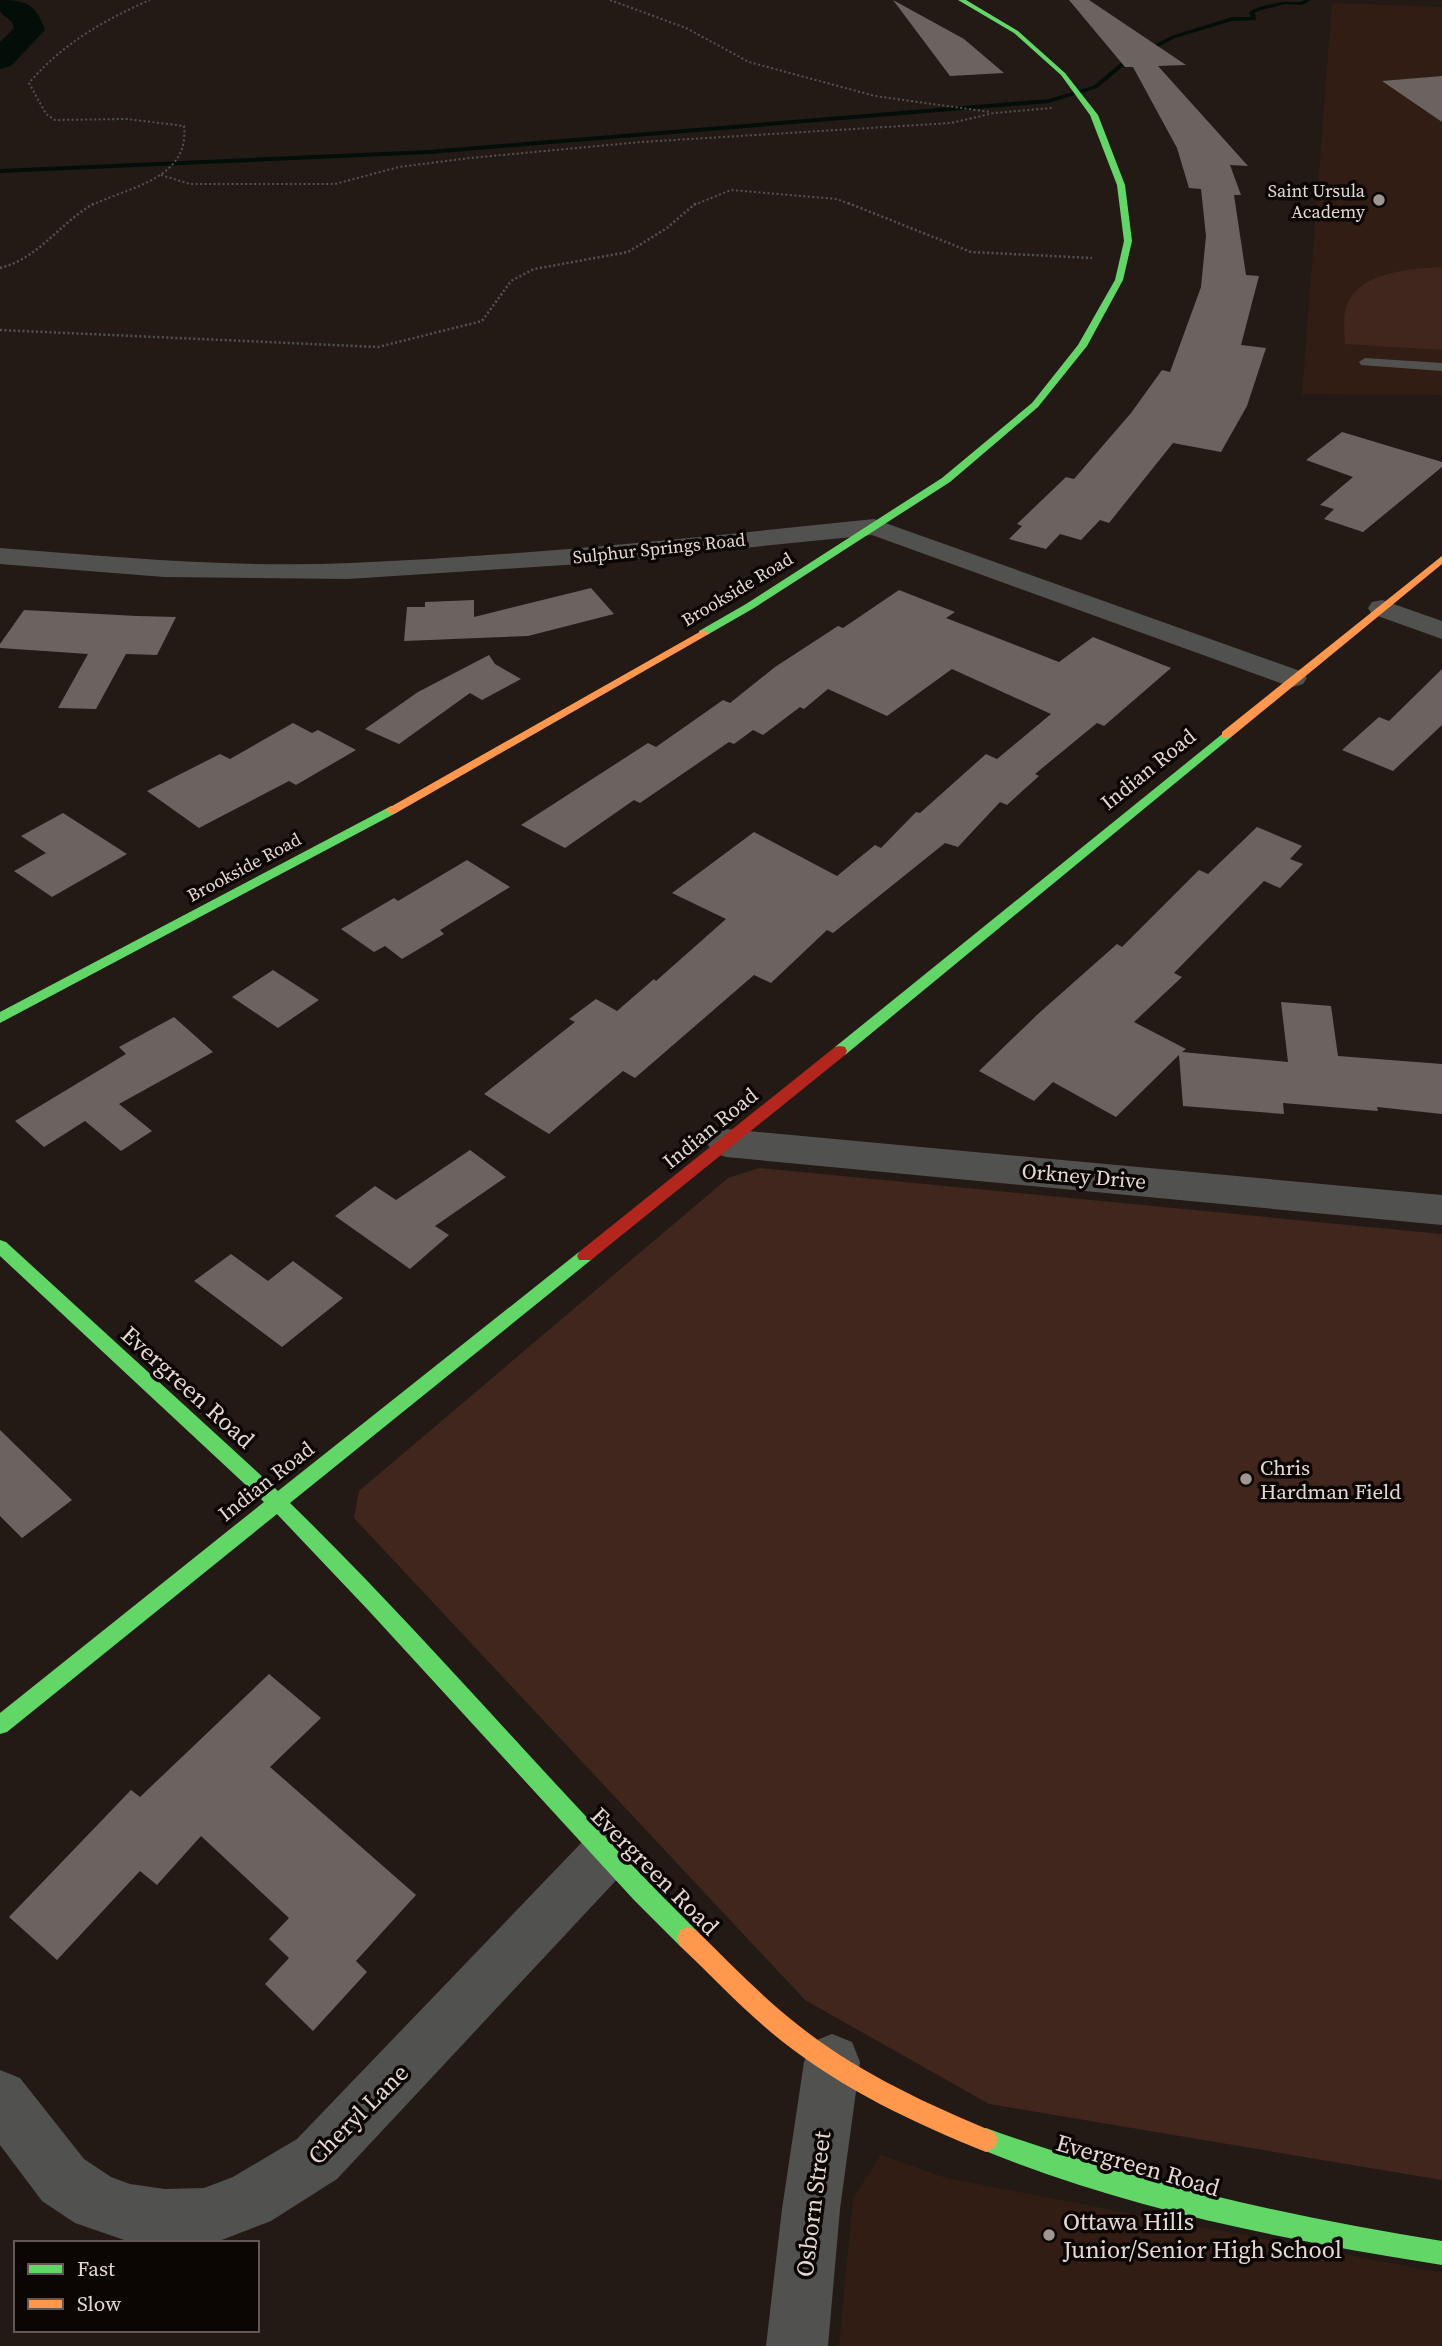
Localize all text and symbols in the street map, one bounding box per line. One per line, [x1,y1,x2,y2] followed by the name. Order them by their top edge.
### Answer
[1268,178,1366,224] place label: Saint Ursula Academy
[1371,192,1387,208] marker: Saint Ursula Academy
[571,527,747,569] street label: Sulphur Springs Road
[677,546,797,632] street label: Brookside Road
[1094,722,1202,816] street label: Indian Road
[183,826,305,908] street label: Brookside Road
[656,1081,764,1175] street label: Indian Road
[1021,1156,1147,1196] street label: Orkney Drive
[114,1318,262,1456] street label: Evergreen Road
[212,1434,320,1528] street label: Indian Road
[1260,1453,1401,1506] place label: Chris Hardman Field
[1238,1471,1254,1487] marker: Chris Hardman Field
[584,1800,727,1943] street label: Evergreen Road
[300,2056,416,2172] street label: Cheryl Lane
[1052,2126,1224,2204] street label: Evergreen Road
[788,2129,838,2279] street label: Osborn Street
[1062,2205,1342,2266] place label: Ottawa Hills Junior/Senior High School
[1041,2227,1057,2243] marker: Ottawa Hills Junior/Senior High School
[14,2241,259,2332] legend
[77,2254,115,2283] text: Fast
[77,2289,121,2318] text: Slow

